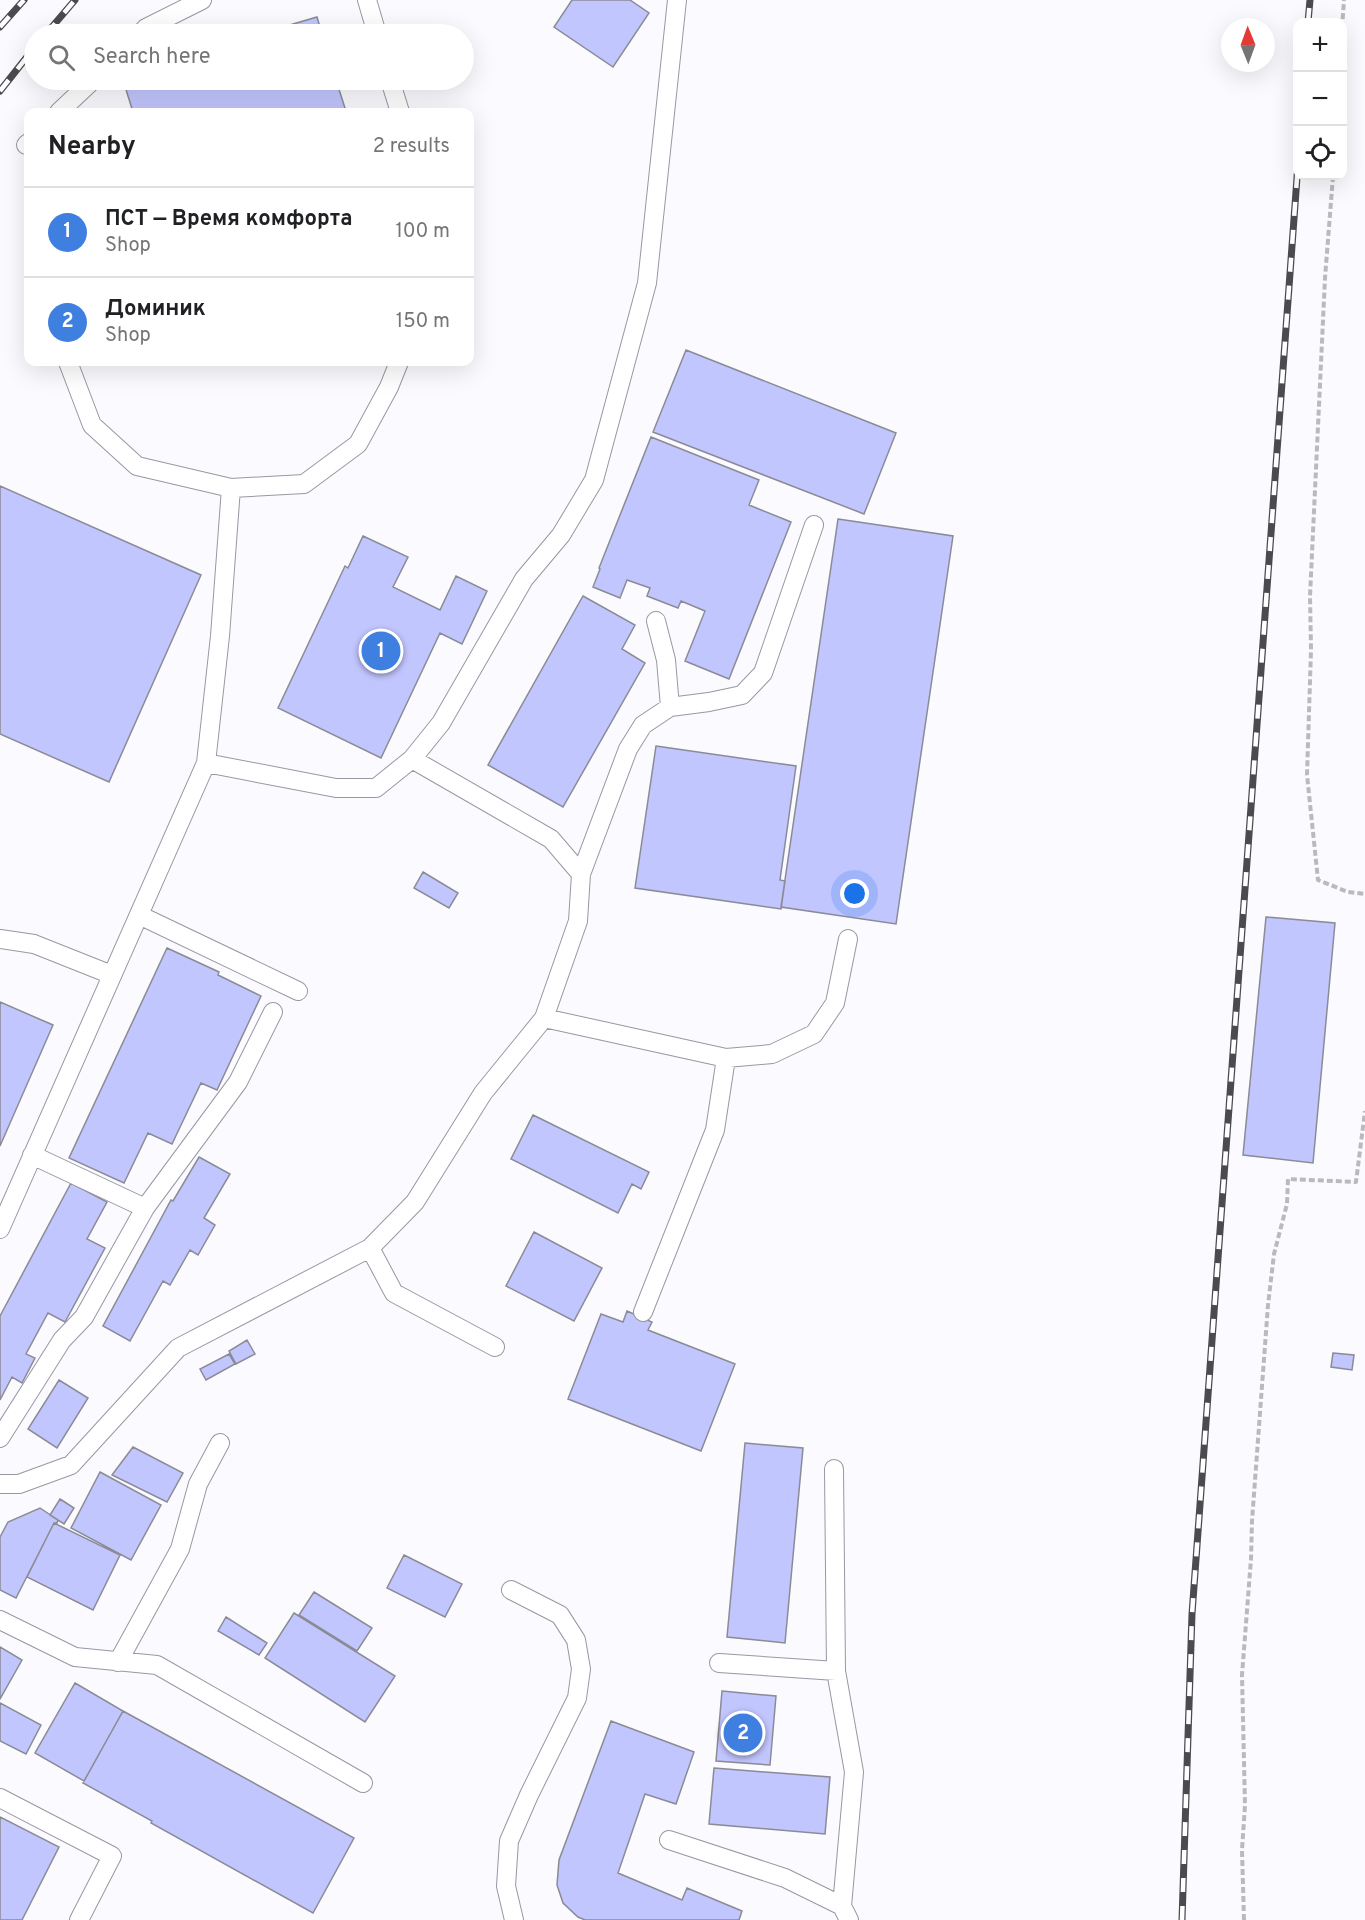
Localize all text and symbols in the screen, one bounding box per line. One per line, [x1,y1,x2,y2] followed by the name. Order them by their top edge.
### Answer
[1221,18,1275,72] north arrow
[1293,18,1347,180] map controls
[1293,18,1347,72] button: +
[24,24,474,90] search box
[45,41,78,74] icon: search
[93,44,211,71] text: Search here
[1293,72,1347,126] button: −
[1293,126,1347,180] button: locate
[48,131,136,164] text: Nearby
[373,134,450,160] text: 2 results
[105,206,353,233] text: ПСТ — Время комфорта
[64,219,72,245] text: 1
[395,219,450,245] text: 100 m
[105,233,151,259] text: Shop
[105,296,206,323] text: Доминик
[61,309,74,335] text: 2
[396,309,450,335] text: 150 m
[105,323,151,349] text: Shop
[362,628,400,674] pin: 1
[840,879,869,908] your location
[724,1710,762,1756] pin: 2

